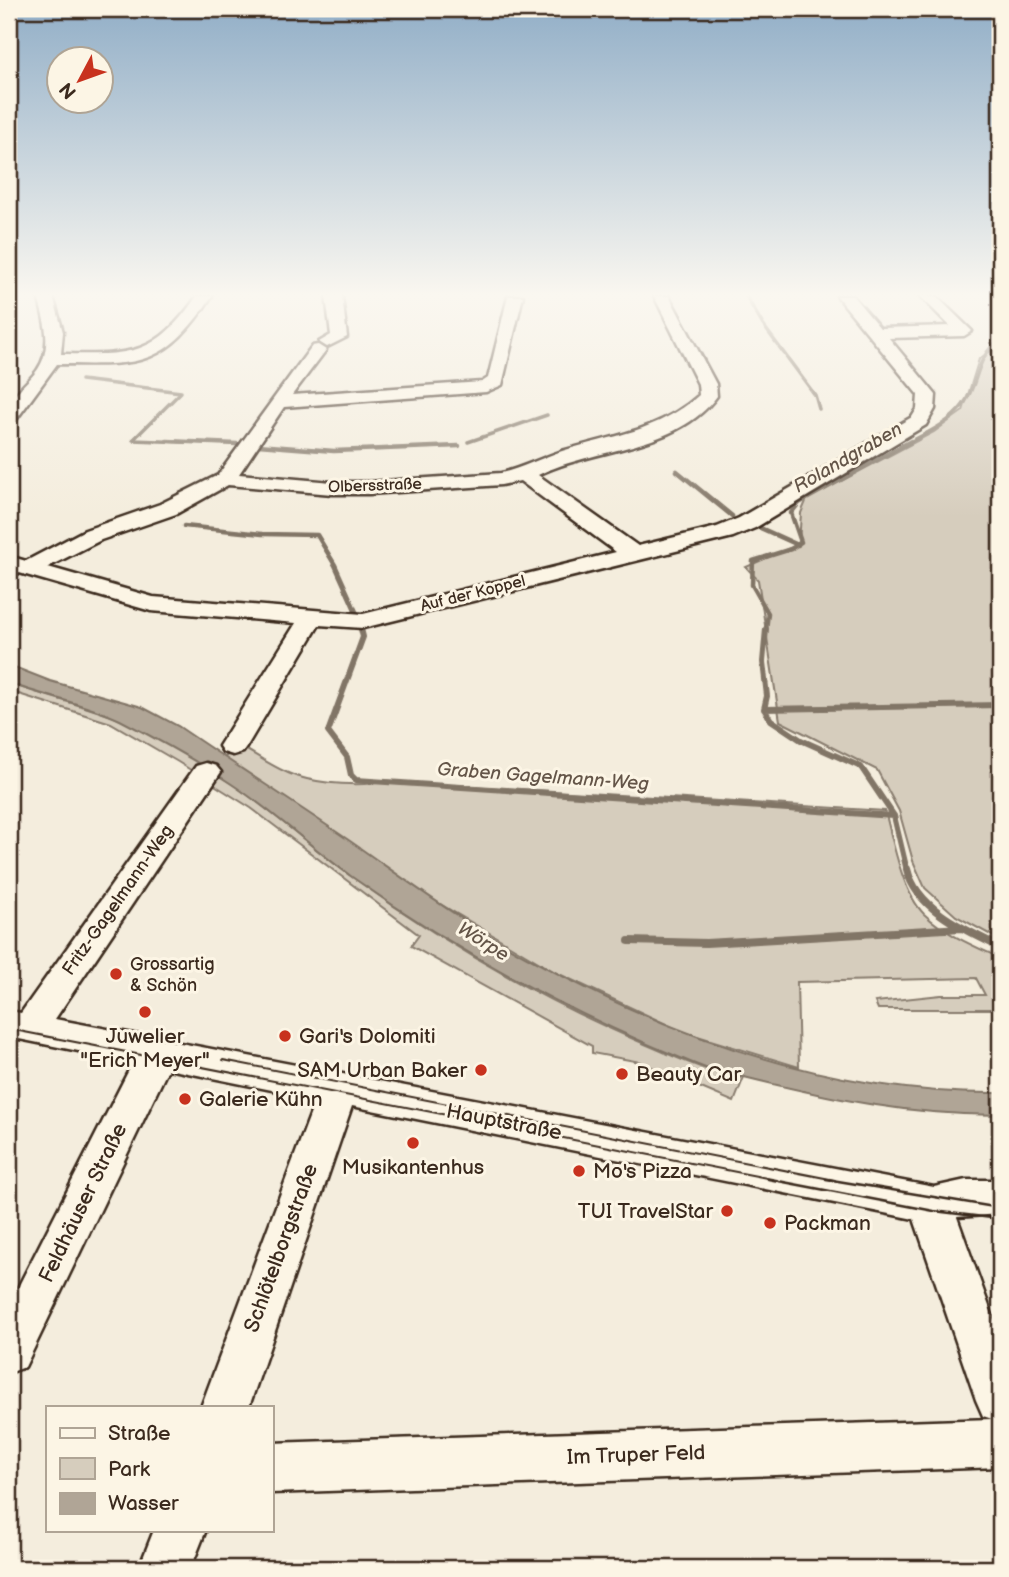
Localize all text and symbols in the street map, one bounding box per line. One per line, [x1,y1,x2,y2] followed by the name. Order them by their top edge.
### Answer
[46,46,116,116] north arrow
[55,77,82,103] text: N
[790,418,906,498] water label: Rolandgraben
[328,475,423,497] street label: Olbersstraße
[419,572,527,616] street label: Auf der Koppel
[436,758,650,796] water label: Graben Gagelmann-Weg
[58,821,178,979] street label: Fritz-Gagelmann-Weg
[453,917,513,967] water label: Wörpe
[130,954,215,996] place label: Grossartig & Schön
[108,966,124,982] marker: Grossartig & Schön
[137,1004,153,1020] marker: Juwelier "Erich Meyer"
[80,1024,210,1073] place label: Juwelier "Erich Meyer"
[299,1024,436,1049] place label: Gari's Dolomiti
[277,1028,293,1044] marker: Gari's Dolomiti
[297,1058,467,1083] place label: SAM Urban Baker
[473,1062,489,1078] marker: SAM Urban Baker
[636,1062,741,1087] place label: Beauty Car
[614,1066,630,1082] marker: Beauty Car
[199,1087,323,1112] place label: Galerie Kühn
[177,1091,193,1107] marker: Galerie Kühn
[444,1099,564,1145] street label: Hauptstraße
[34,1119,132,1287] street label: Feldhäuser Straße
[405,1135,421,1151] marker: Musikantenhus
[342,1155,484,1180] place label: Musikantenhus
[593,1159,692,1184] place label: Mo's Pizza
[239,1160,323,1336] street label: Schlötelborgstraße
[571,1163,587,1179] marker: Mo's Pizza
[578,1199,713,1224] place label: TUI TravelStar
[719,1203,735,1219] marker: TUI TravelStar
[784,1211,871,1236] place label: Packman
[762,1215,778,1231] marker: Packman
[46,1406,273,1532] legend
[108,1421,170,1446] text: Straße
[566,1440,706,1470] street label: Im Truper Feld
[108,1457,151,1482] text: Park
[108,1491,179,1516] text: Wasser

